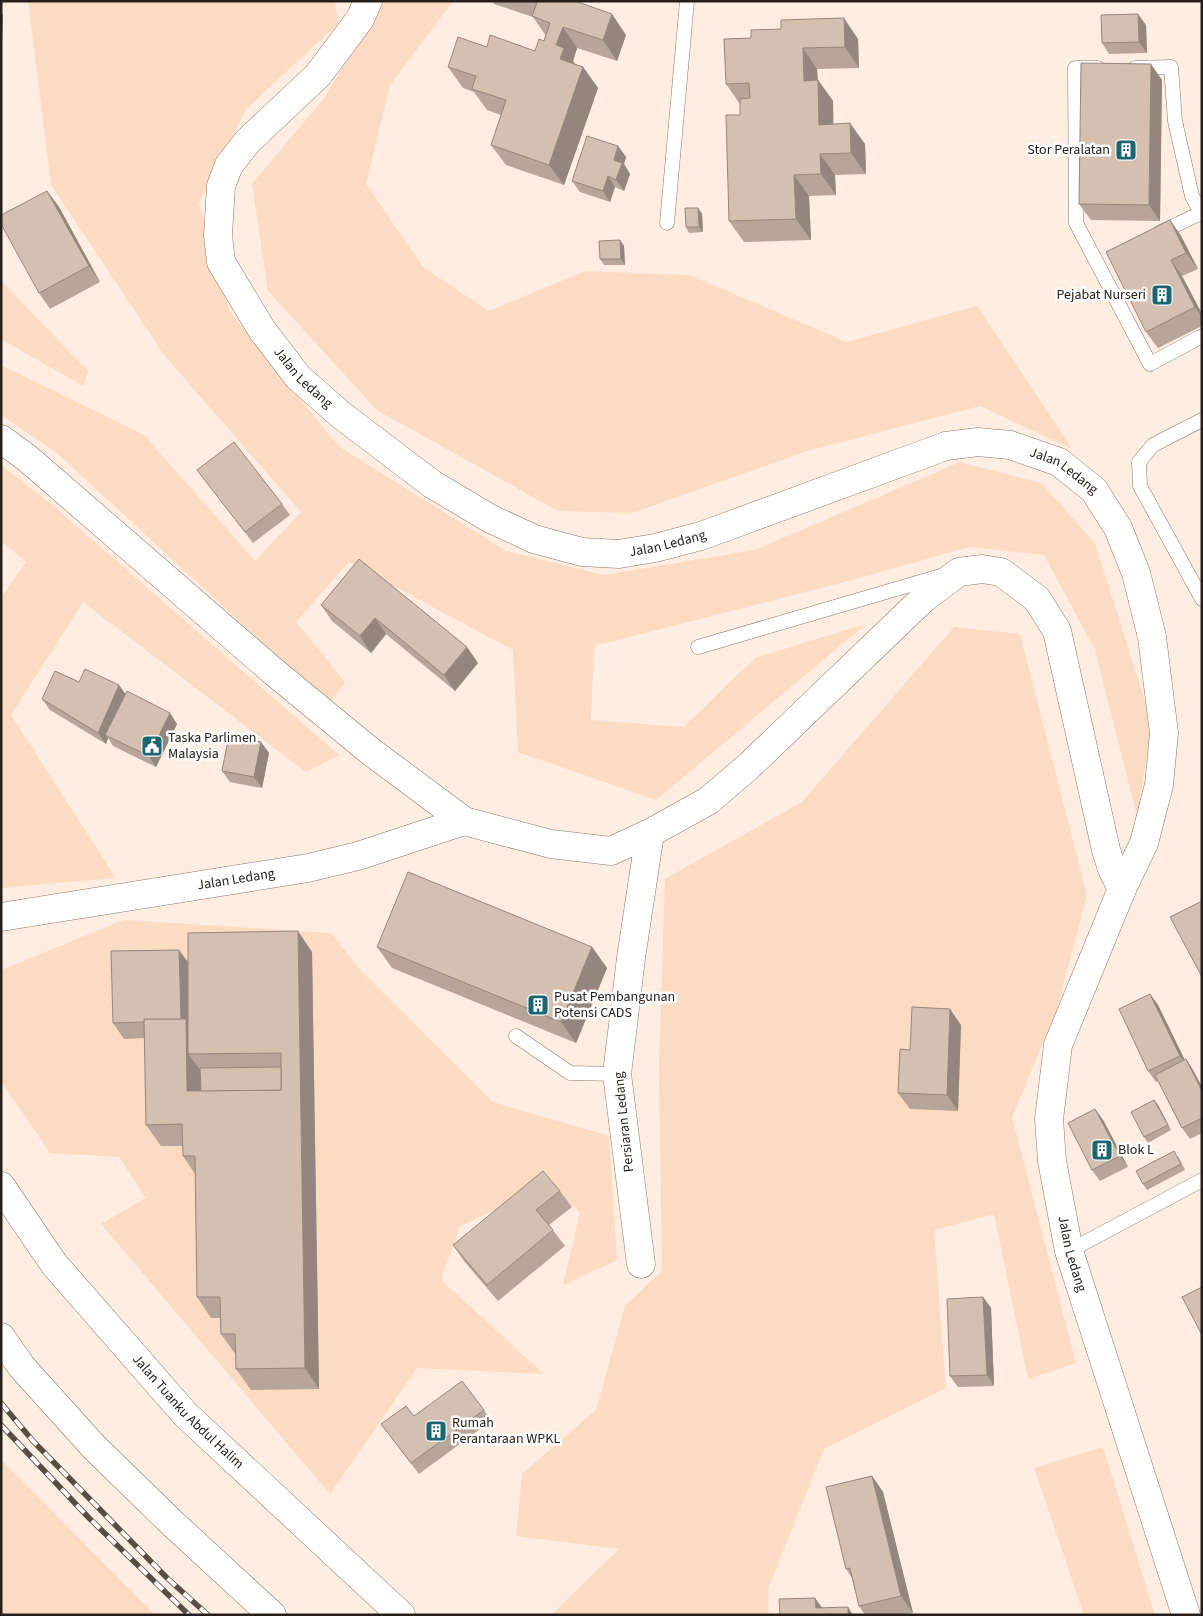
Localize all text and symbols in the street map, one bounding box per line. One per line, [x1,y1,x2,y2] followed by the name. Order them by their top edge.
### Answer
[1114,138,1138,162] building icon: Stor Peralatan
[1027,140,1110,160] place label: Stor Peralatan
[1150,283,1174,307] building icon: Pejabat Nurseri
[1056,285,1146,305] place label: Pejabat Nurseri
[269,343,337,413] street label: Jalan Ledang
[1027,443,1102,499] street label: Jalan Ledang
[628,525,709,562] street label: Jalan Ledang
[168,728,257,764] place label: Taska Parlimen Malaysia
[140,734,164,758] public building icon: Taska Parlimen Malaysia
[196,863,276,896] street label: Jalan Ledang
[554,987,675,1023] place label: Pusat Pembangunan Potensi CADS
[526,993,550,1017] building icon: Pusat Pembangunan Potensi CADS
[609,1071,639,1173] street label: Persiaran Ledang
[1090,1138,1114,1162] building icon: Blok L
[1118,1140,1154,1160] place label: Blok L
[1053,1214,1092,1295] street label: Jalan Ledang
[127,1350,248,1474] street label: Jalan Tuanku Abdul Halim
[452,1413,560,1449] place label: Rumah Perantaraan WPKL
[424,1419,448,1443] building icon: Rumah Perantaraan WPKL

